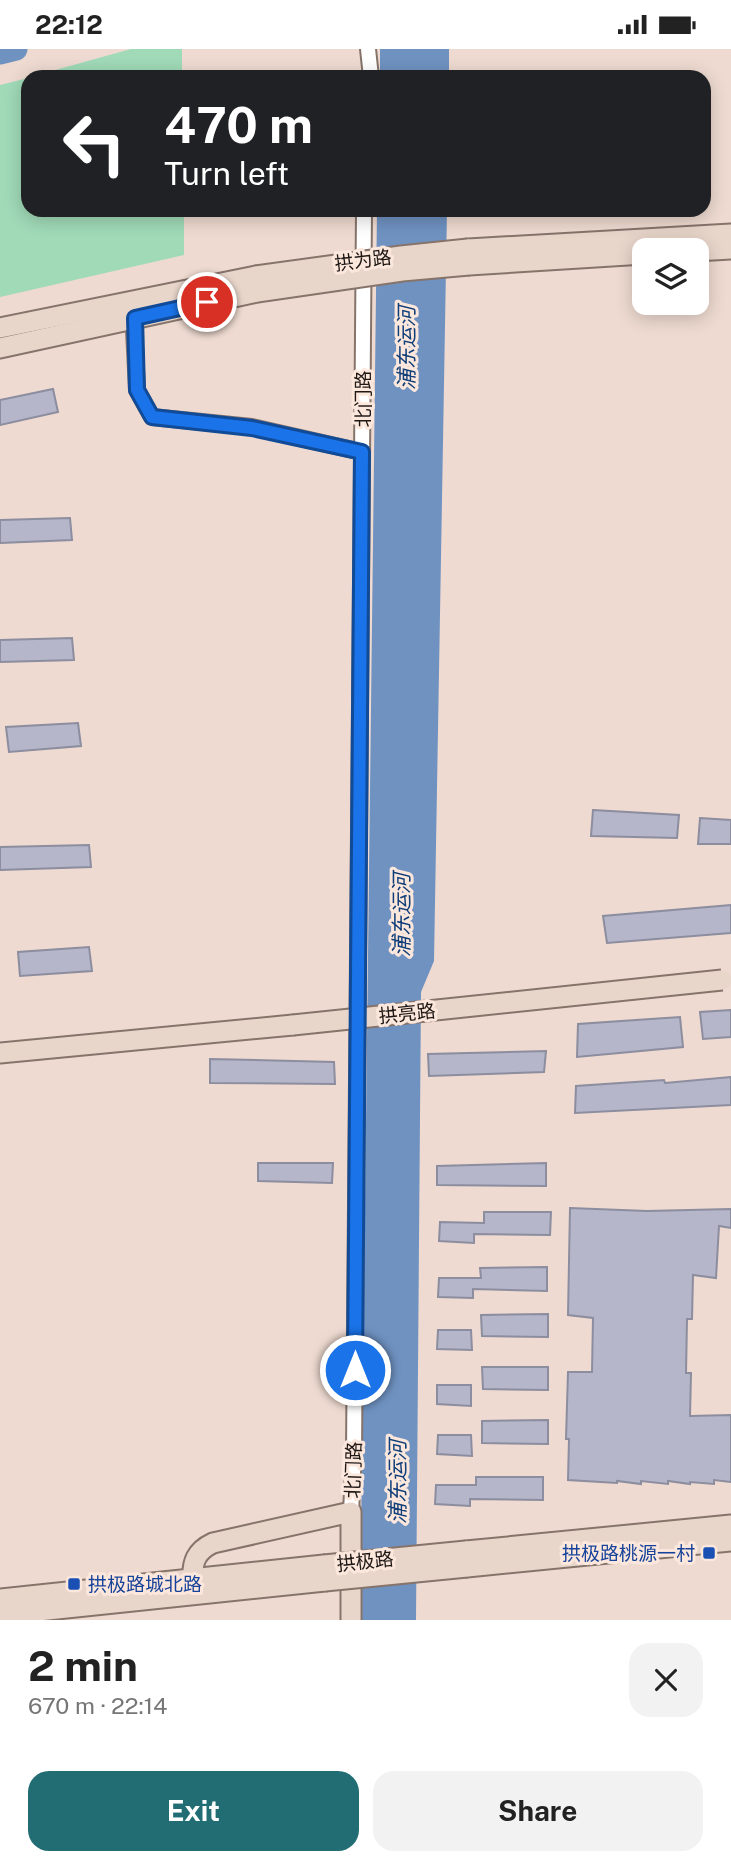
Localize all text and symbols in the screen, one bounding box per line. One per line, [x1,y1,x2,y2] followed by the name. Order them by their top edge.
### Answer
[35,9,103,40] text: 22:12
[164,96,313,154] text: 470 m
[49,98,140,189] icon: left
[164,155,289,192] text: Turn left
[632,238,709,315] map controls
[632,238,709,315] button: layers
[333,246,393,274] street label: 拱为路
[177,272,237,332] pin
[188,283,226,321] icon: arrive
[394,302,419,390] water label: 浦东运河
[352,370,374,428] street label: 北门路
[389,869,414,957] water label: 浦东运河
[377,999,437,1027] street label: 拱亮路
[318,1333,392,1407] position arrow
[385,1436,410,1524] water label: 浦东运河
[341,1441,365,1499] street label: 北门路
[562,1542,695,1564] place label: 拱极路桃源一村
[701,1545,717,1561] marker: 拱极路桃源一村
[335,1547,395,1575] street label: 拱极路
[88,1573,202,1595] place label: 拱极路城北路
[66,1576,82,1592] marker: 拱极路城北路
[28,1641,138,1690] text: 2 min
[629,1643,703,1717] button: close
[28,1692,168,1719] text: 670 m · 22:14
[28,1771,359,1851] button: Exit
[373,1771,703,1851] button: Share

